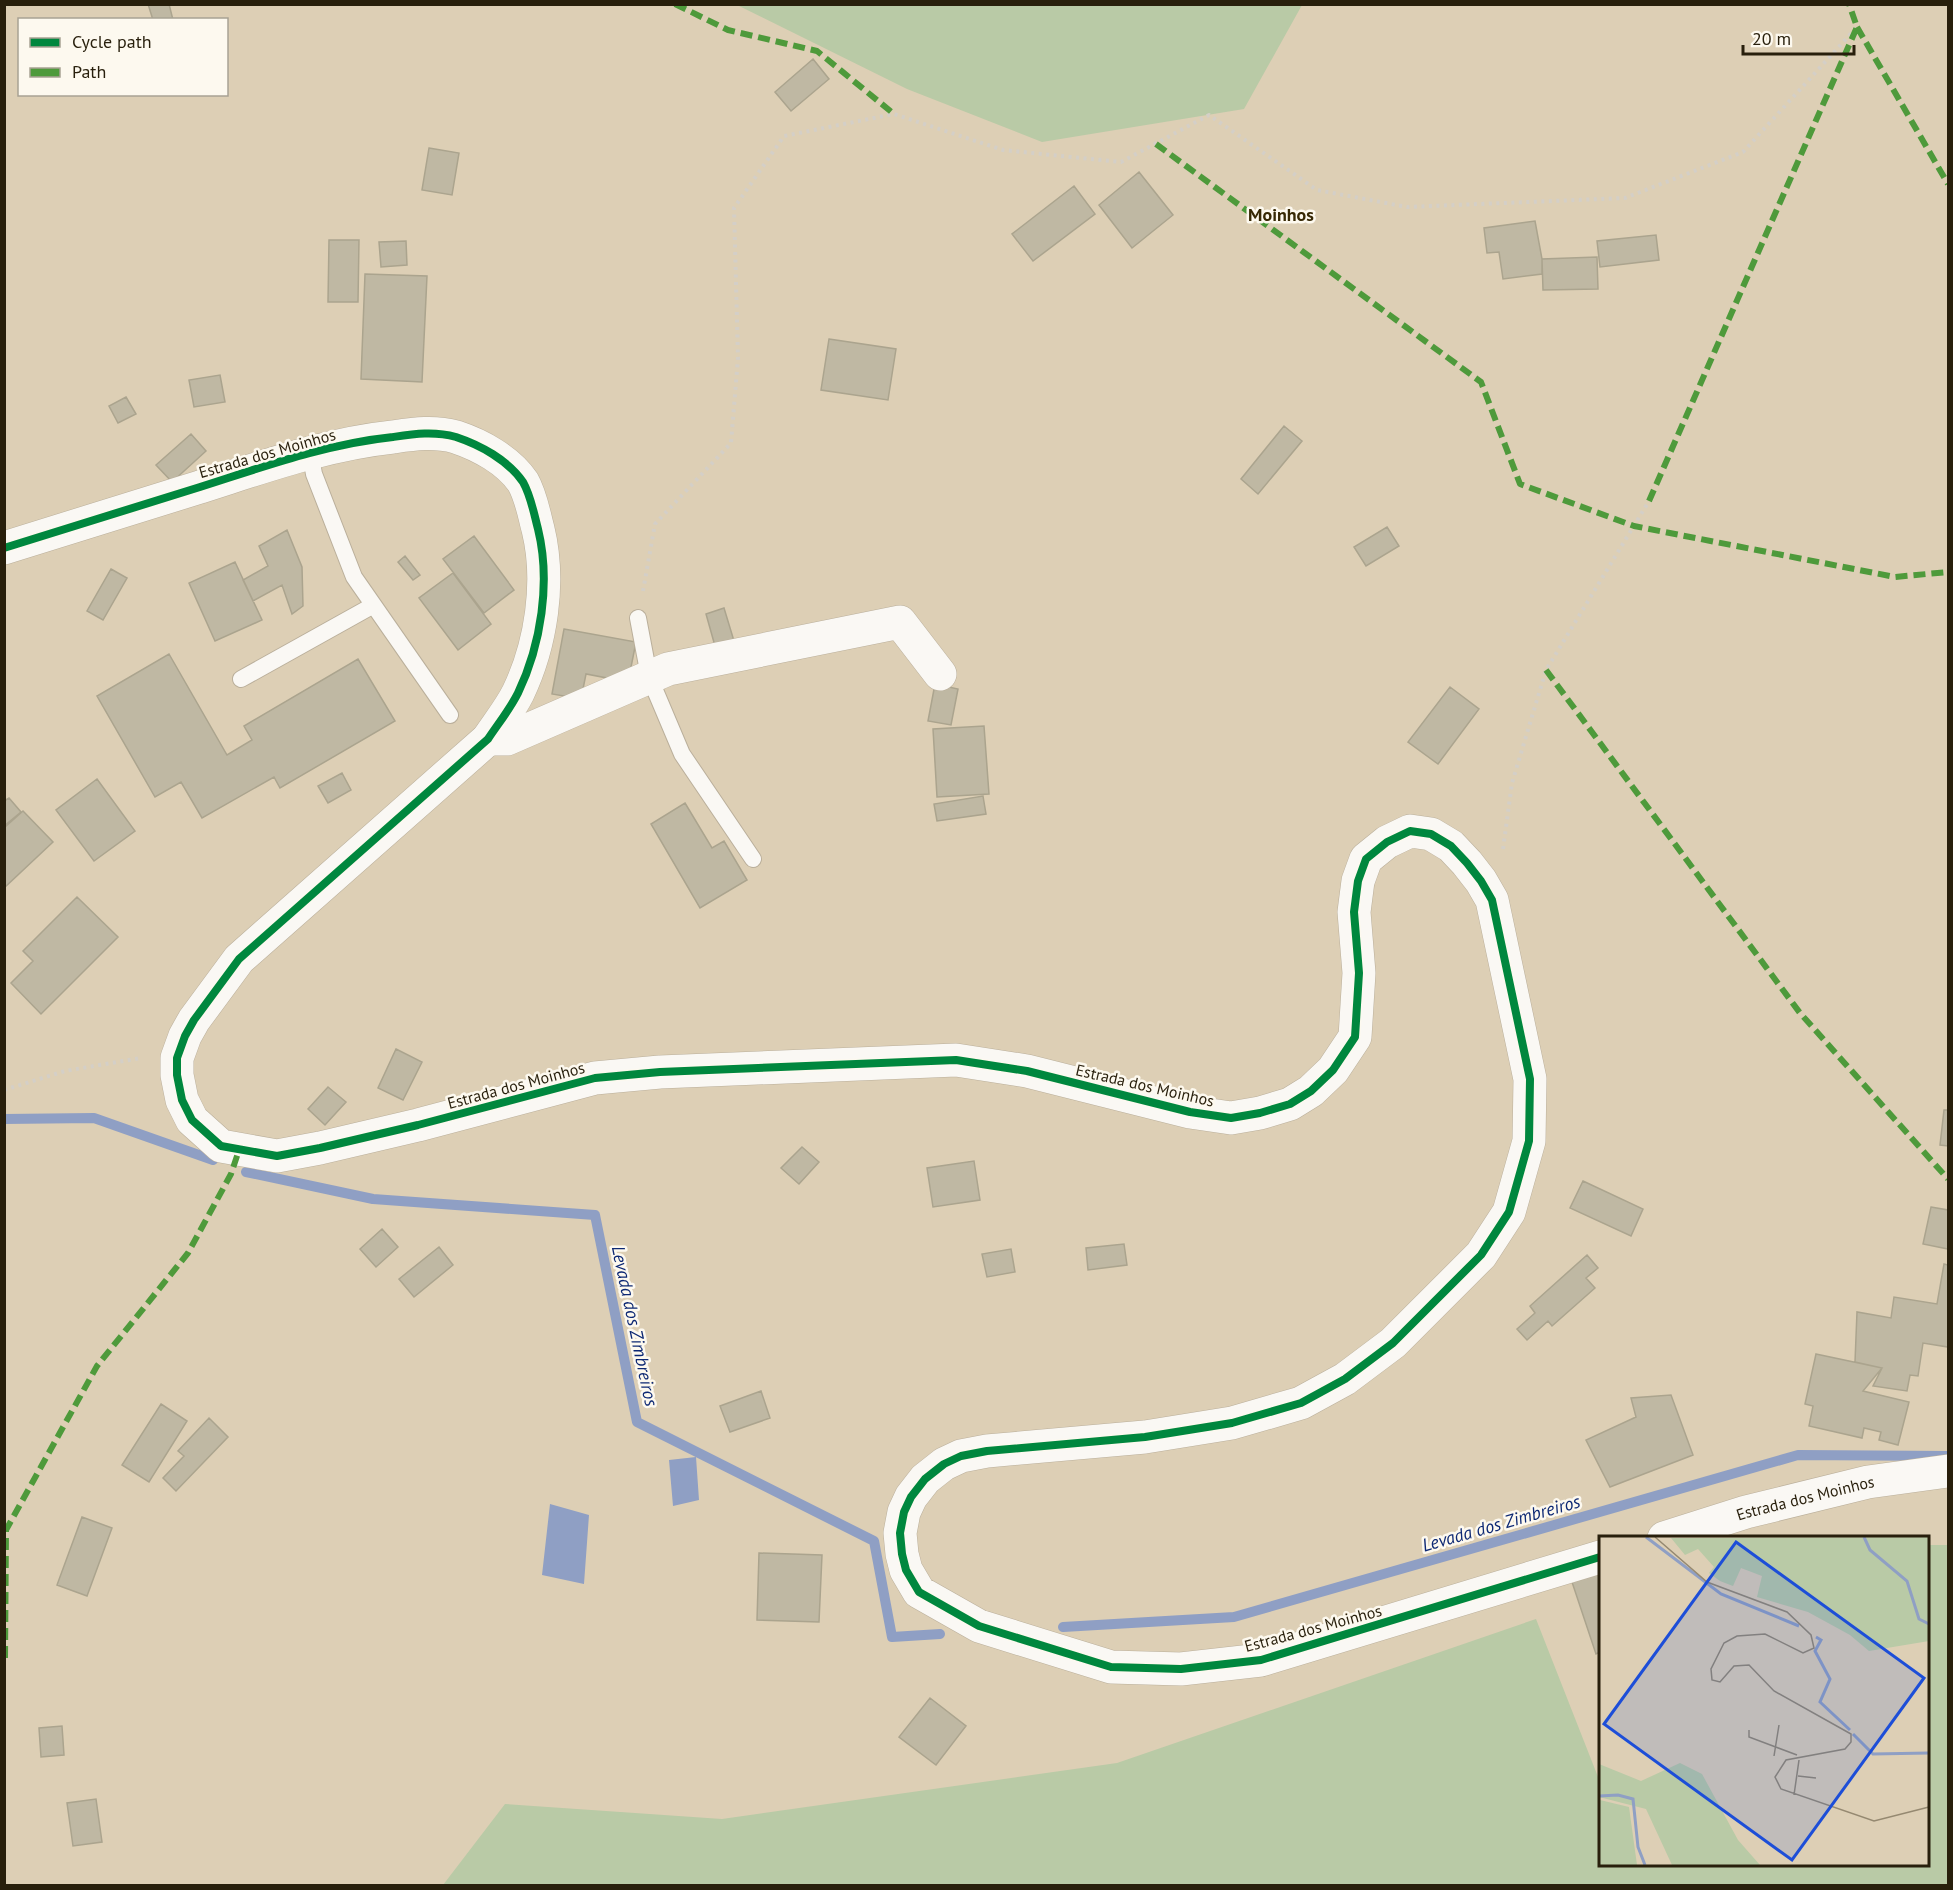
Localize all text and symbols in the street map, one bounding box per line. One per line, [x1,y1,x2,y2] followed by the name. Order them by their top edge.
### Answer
[18,18,228,96] legend
[1743,18,1854,56] scale bar
[1752,27,1791,50] text: 20 m
[72,30,152,53] text: Cycle path
[72,60,106,83] text: Path
[1248,203,1314,226] district label: Moinhos
[196,424,338,482] street label: Estrada dos Moinhos
[445,1057,587,1113] street label: Estrada dos Moinhos
[1074,1059,1216,1111] street label: Estrada dos Moinhos
[607,1244,663,1409] water label: Levada dos Zimbreiros
[1734,1471,1876,1525] street label: Estrada dos Moinhos
[1419,1489,1584,1557] water label: Levada dos Zimbreiros
[1599,1536,1929,1866] inset map
[1242,1600,1384,1656] street label: Estrada dos Moinhos

